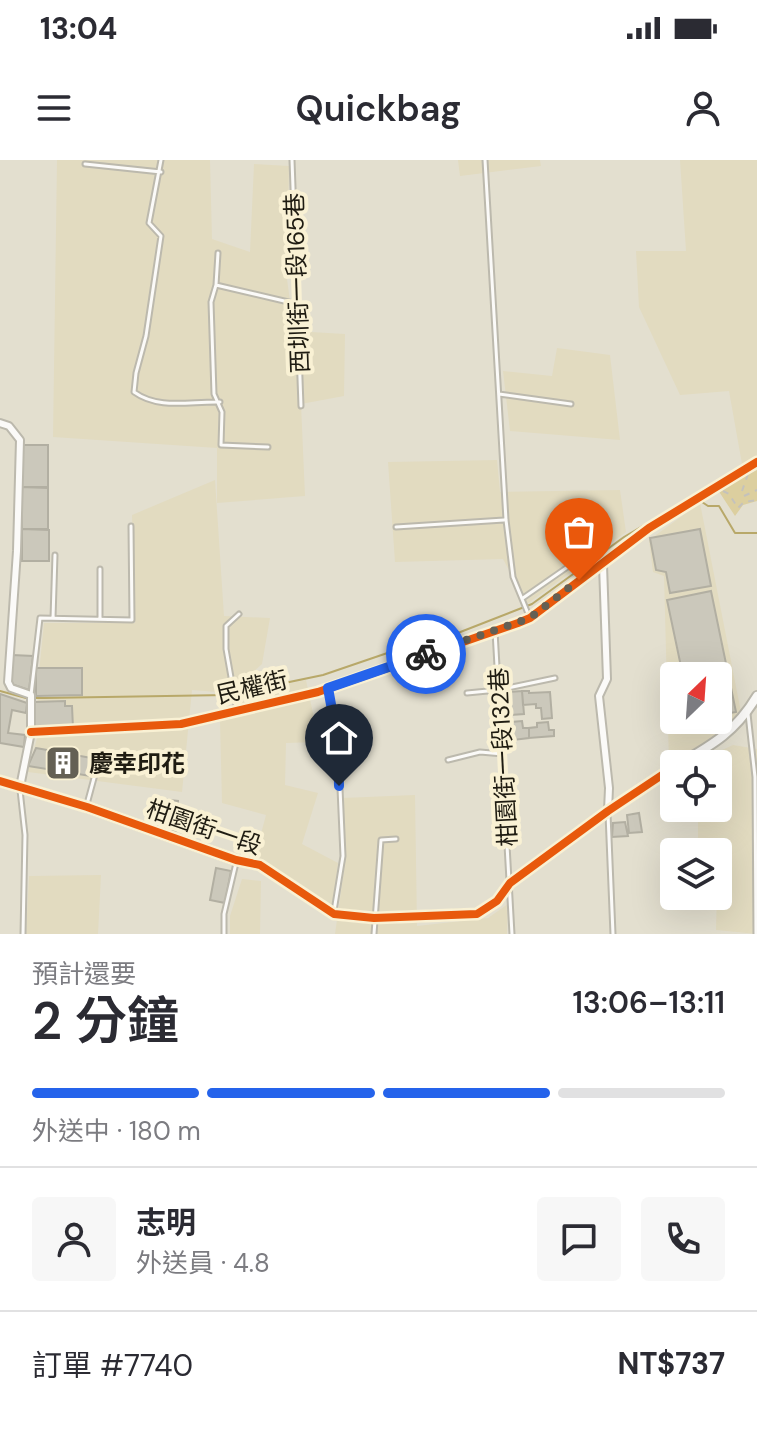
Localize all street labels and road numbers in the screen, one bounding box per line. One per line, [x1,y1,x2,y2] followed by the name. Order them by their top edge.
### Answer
[278,192,316,374] street label: 西圳街一段165巷
[213,664,291,710] street label: 民權街
[483,667,523,847] street label: 柑園街一段132巷
[142,793,266,861] street label: 柑園街一段

